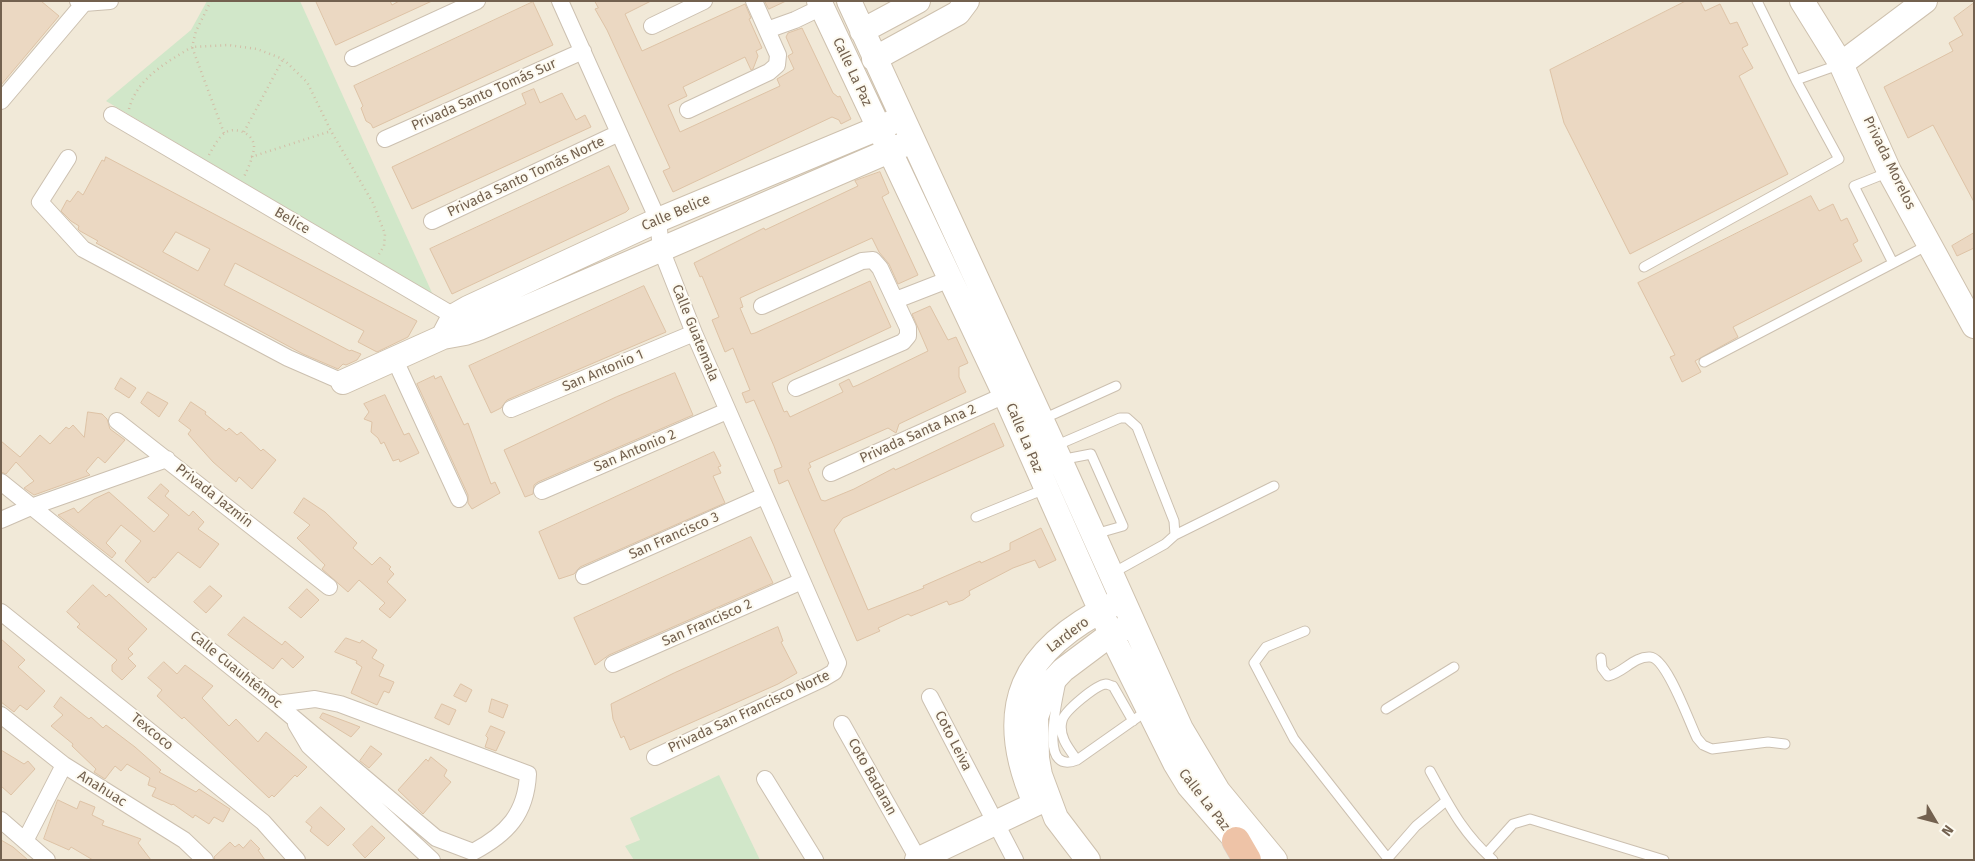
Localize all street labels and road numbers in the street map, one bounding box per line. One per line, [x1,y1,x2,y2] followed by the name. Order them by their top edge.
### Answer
[829,35,875,109] street label: Calle La Paz
[409,55,559,135] street label: Privada Santo Tomás Sur
[1859,114,1919,212] street label: Privada Morelos
[445,133,607,221] street label: Privada Santo Tomás Norte
[639,191,713,235] street label: Calle Belice
[271,204,313,238] street label: Belice
[668,282,722,384] street label: Calle Guatemala
[560,346,646,396] street label: San Antonio 1
[857,401,979,467] street label: Privada Santa Ana 2
[1002,401,1046,475] street label: Calle La Paz
[592,426,678,476] street label: San Antonio 2
[172,461,256,531] street label: Privada Jazmín
[626,509,722,563] street label: San Francisco 3
[659,596,755,650] street label: San Francisco 2
[1044,614,1092,656] street label: Lardero
[187,628,285,712] street label: Calle Cuauhtémoc
[665,667,833,757] street label: Privada San Francisco Norte
[931,708,975,774] street label: Coto Leiva
[127,710,177,754] street label: Texcoco
[844,736,900,818] street label: Coto Badaran
[1175,766,1233,834] street label: Calle La Paz
[74,767,130,811] street label: Anahuac

